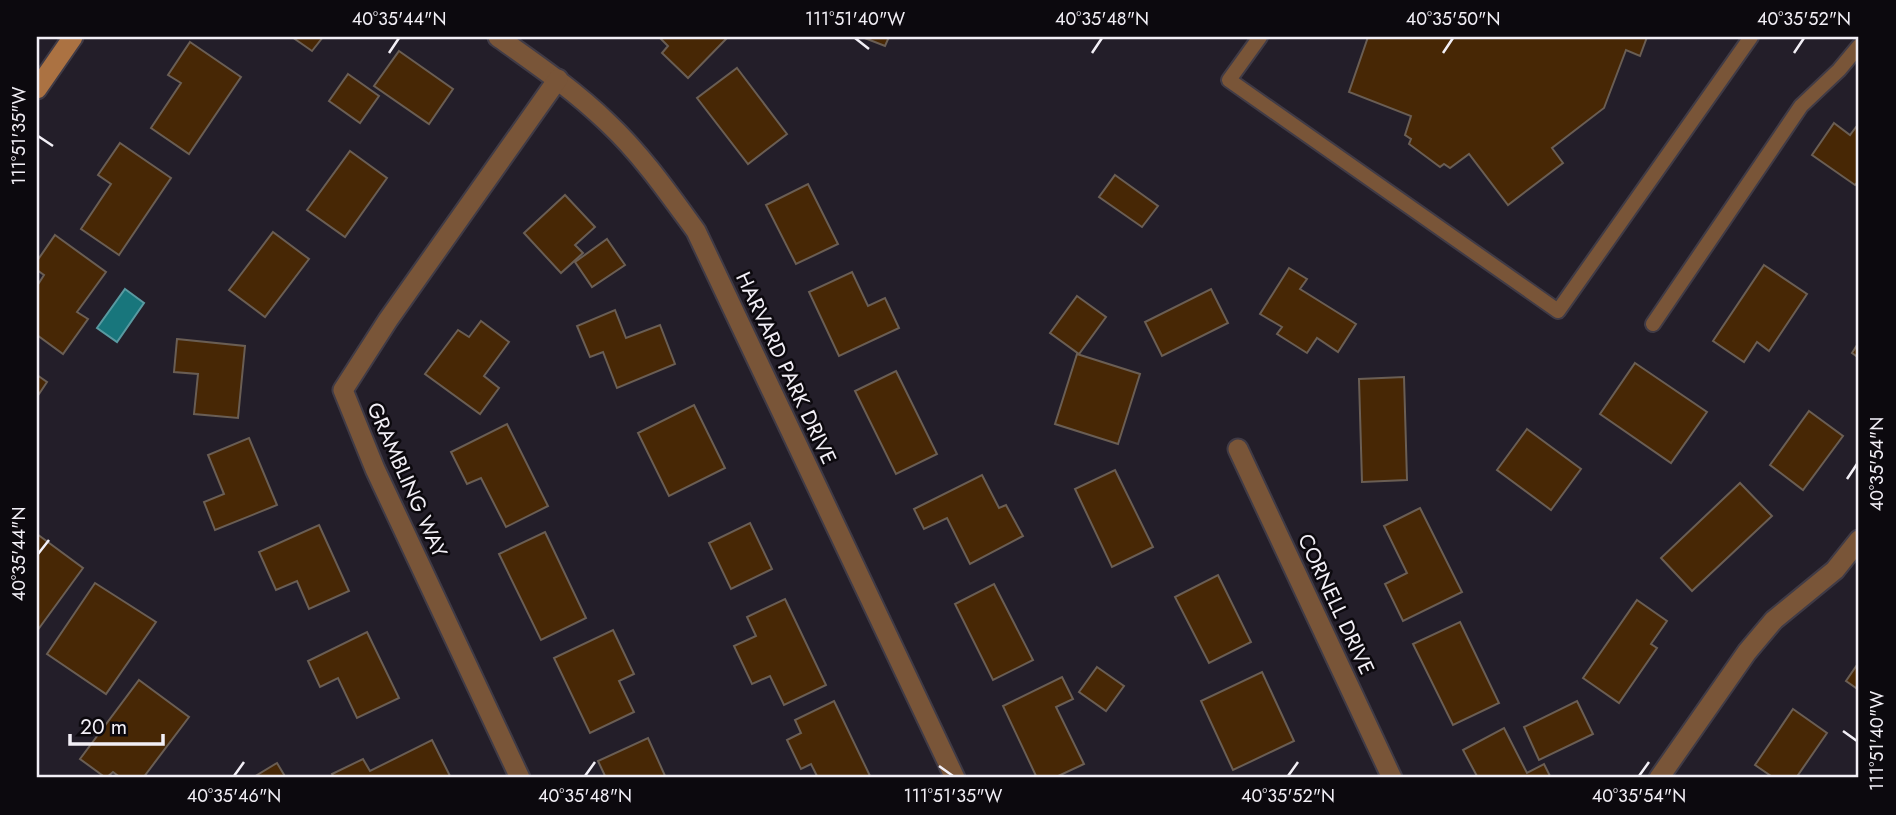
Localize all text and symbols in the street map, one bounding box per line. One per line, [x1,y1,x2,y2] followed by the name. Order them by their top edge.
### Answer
[352,6,446,32] text: 40°35'44"N
[805,6,905,32] text: 111°51'40"W
[1055,6,1149,32] text: 40°35'48"N
[1406,6,1500,32] text: 40°35'50"N
[1757,6,1851,32] text: 40°35'52"N
[6,86,32,185] text: 111°51'35"W
[728,267,844,469] street label: HARVARD PARK DRIVE
[359,398,455,563] street label: GRAMBLING WAY
[1864,417,1890,511] text: 40°35'54"N
[6,507,32,601] text: 40°35'44"N
[1290,529,1382,679] street label: CORNELL DRIVE
[1864,691,1890,791] text: 111°51'40"W
[70,703,163,747] scale bar
[80,712,127,742] text: 20 m
[187,783,281,809] text: 40°35'46"N
[538,783,632,809] text: 40°35'48"N
[904,783,1003,809] text: 111°51'35"W
[1241,783,1335,809] text: 40°35'52"N
[1592,783,1686,809] text: 40°35'54"N

